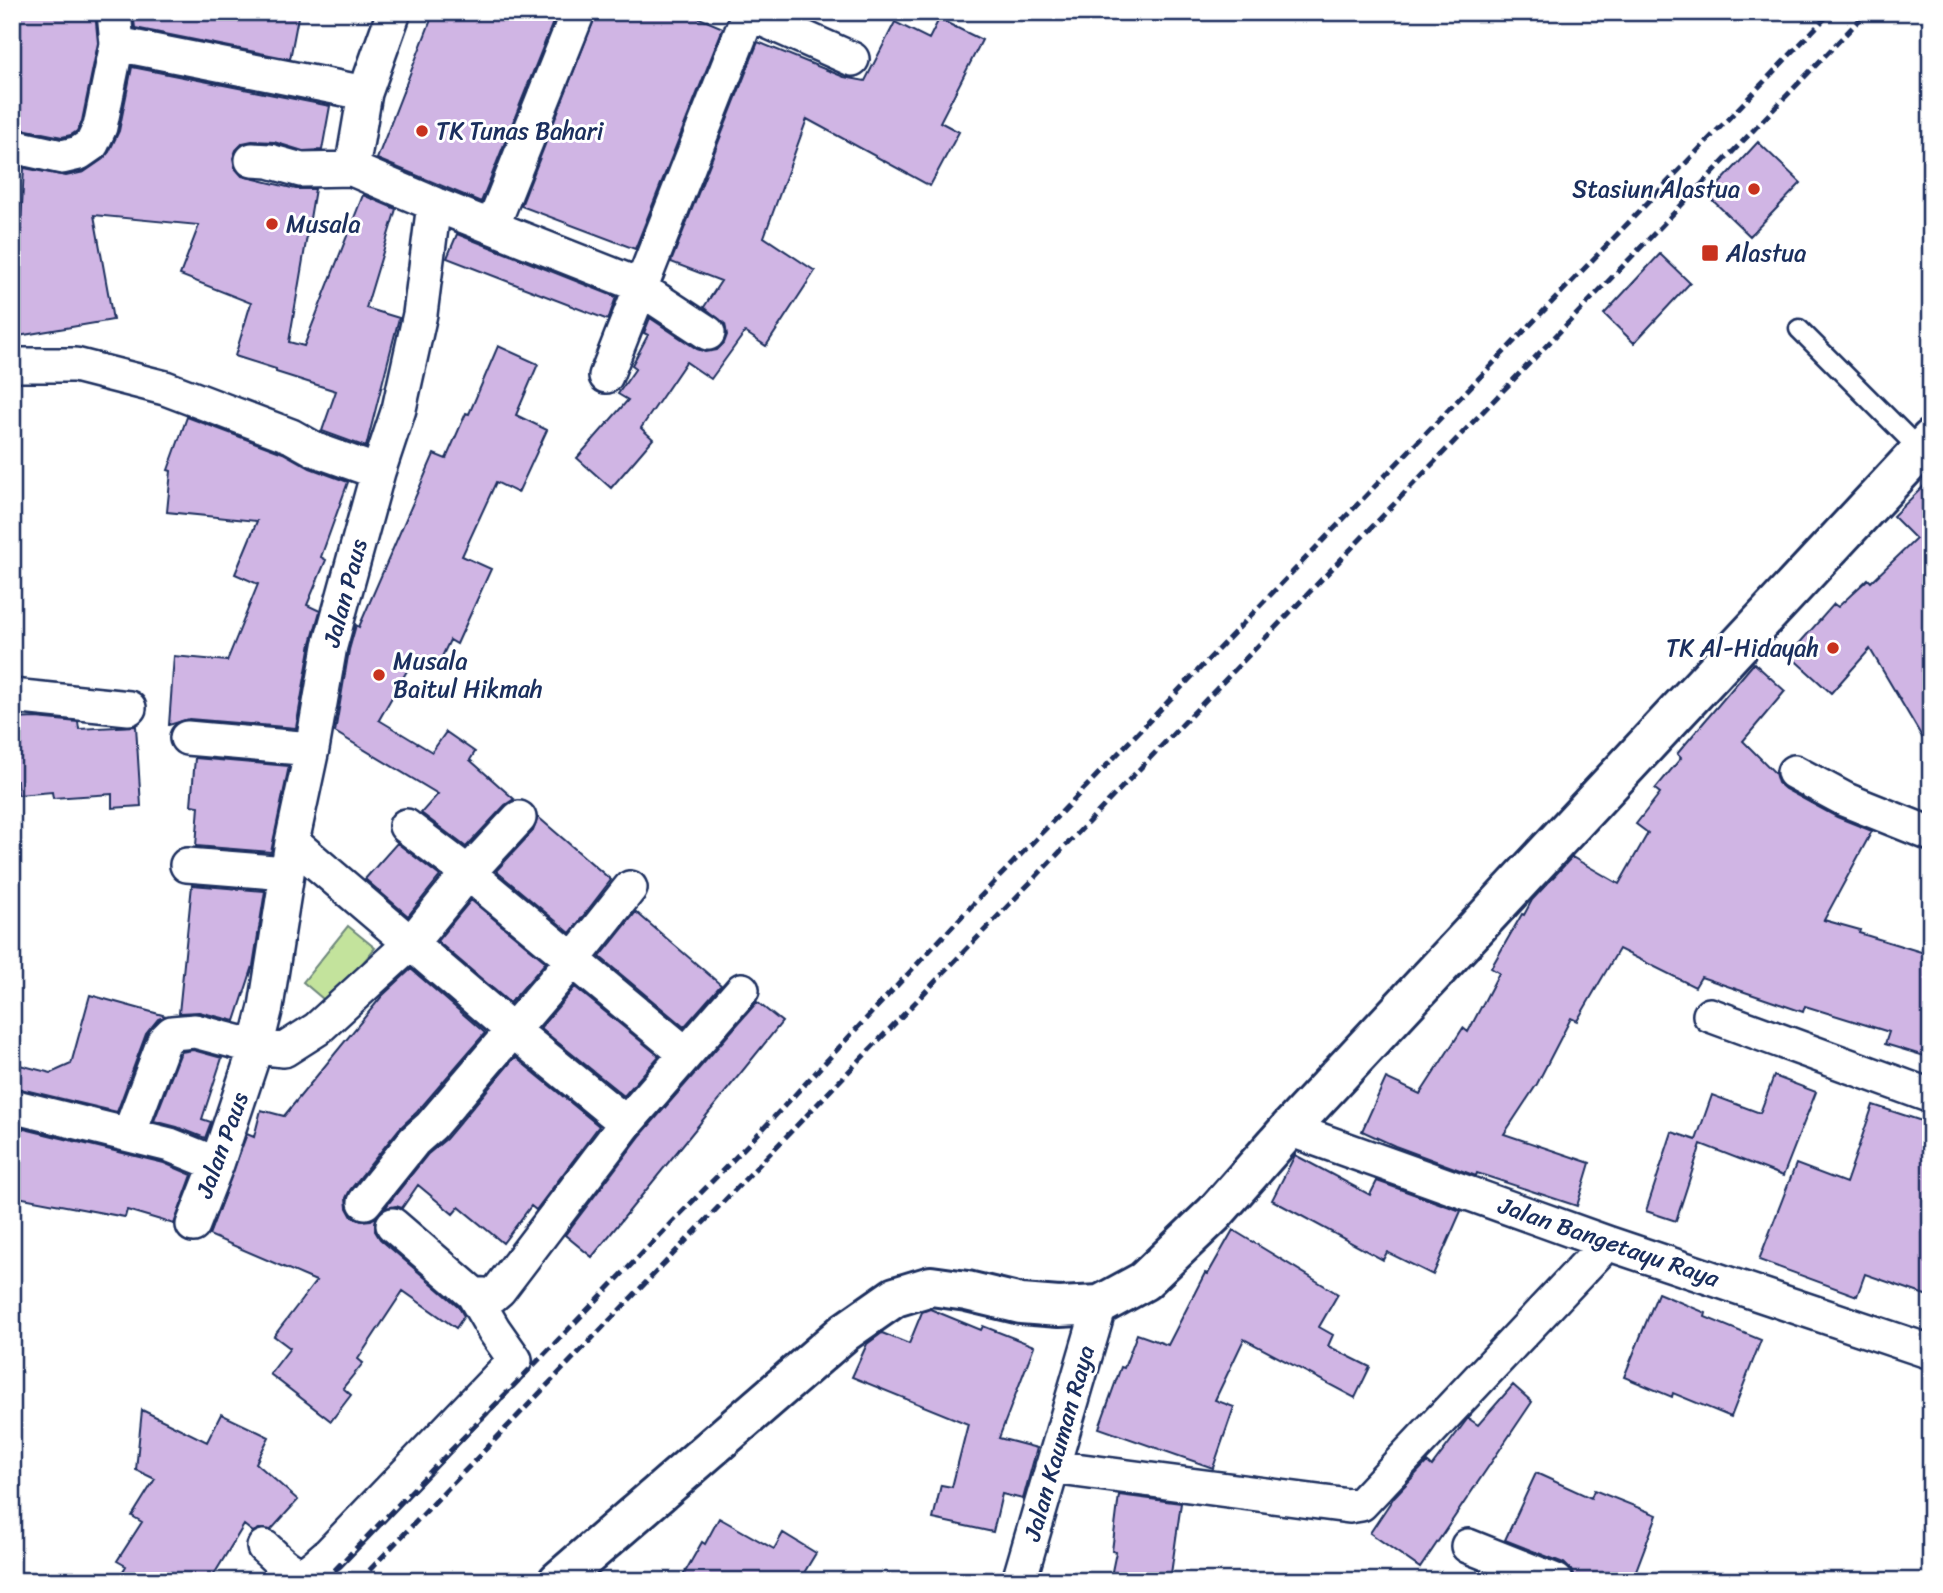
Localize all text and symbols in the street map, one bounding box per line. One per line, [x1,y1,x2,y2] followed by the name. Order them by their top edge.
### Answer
[436,110,605,152] place label: TK Tunas Bahari
[414,123,430,139] marker: TK Tunas Bahari
[1572,168,1740,210] place label: Stasiun Alastua
[1746,181,1762,197] marker: Stasiun Alastua
[286,203,360,245] place label: Musala
[264,216,280,232] marker: Musala
[1725,232,1806,274] place label: Alastua
[1700,243,1720,263] marker: Alastua
[310,534,380,653] street label: Jalan Paus
[1666,627,1819,669] place label: TK Al-Hidayah
[393,640,543,710] place label: Musala Baitul Hikmah
[1825,640,1841,656] marker: TK Al-Hidayah
[371,667,387,683] marker: Musala Baitul Hikmah
[183,1086,261,1205] street label: Jalan Paus
[1492,1184,1726,1300] street label: Jalan Bangetayu Raya
[1011,1340,1107,1547] street label: Jalan Kauman Raya

